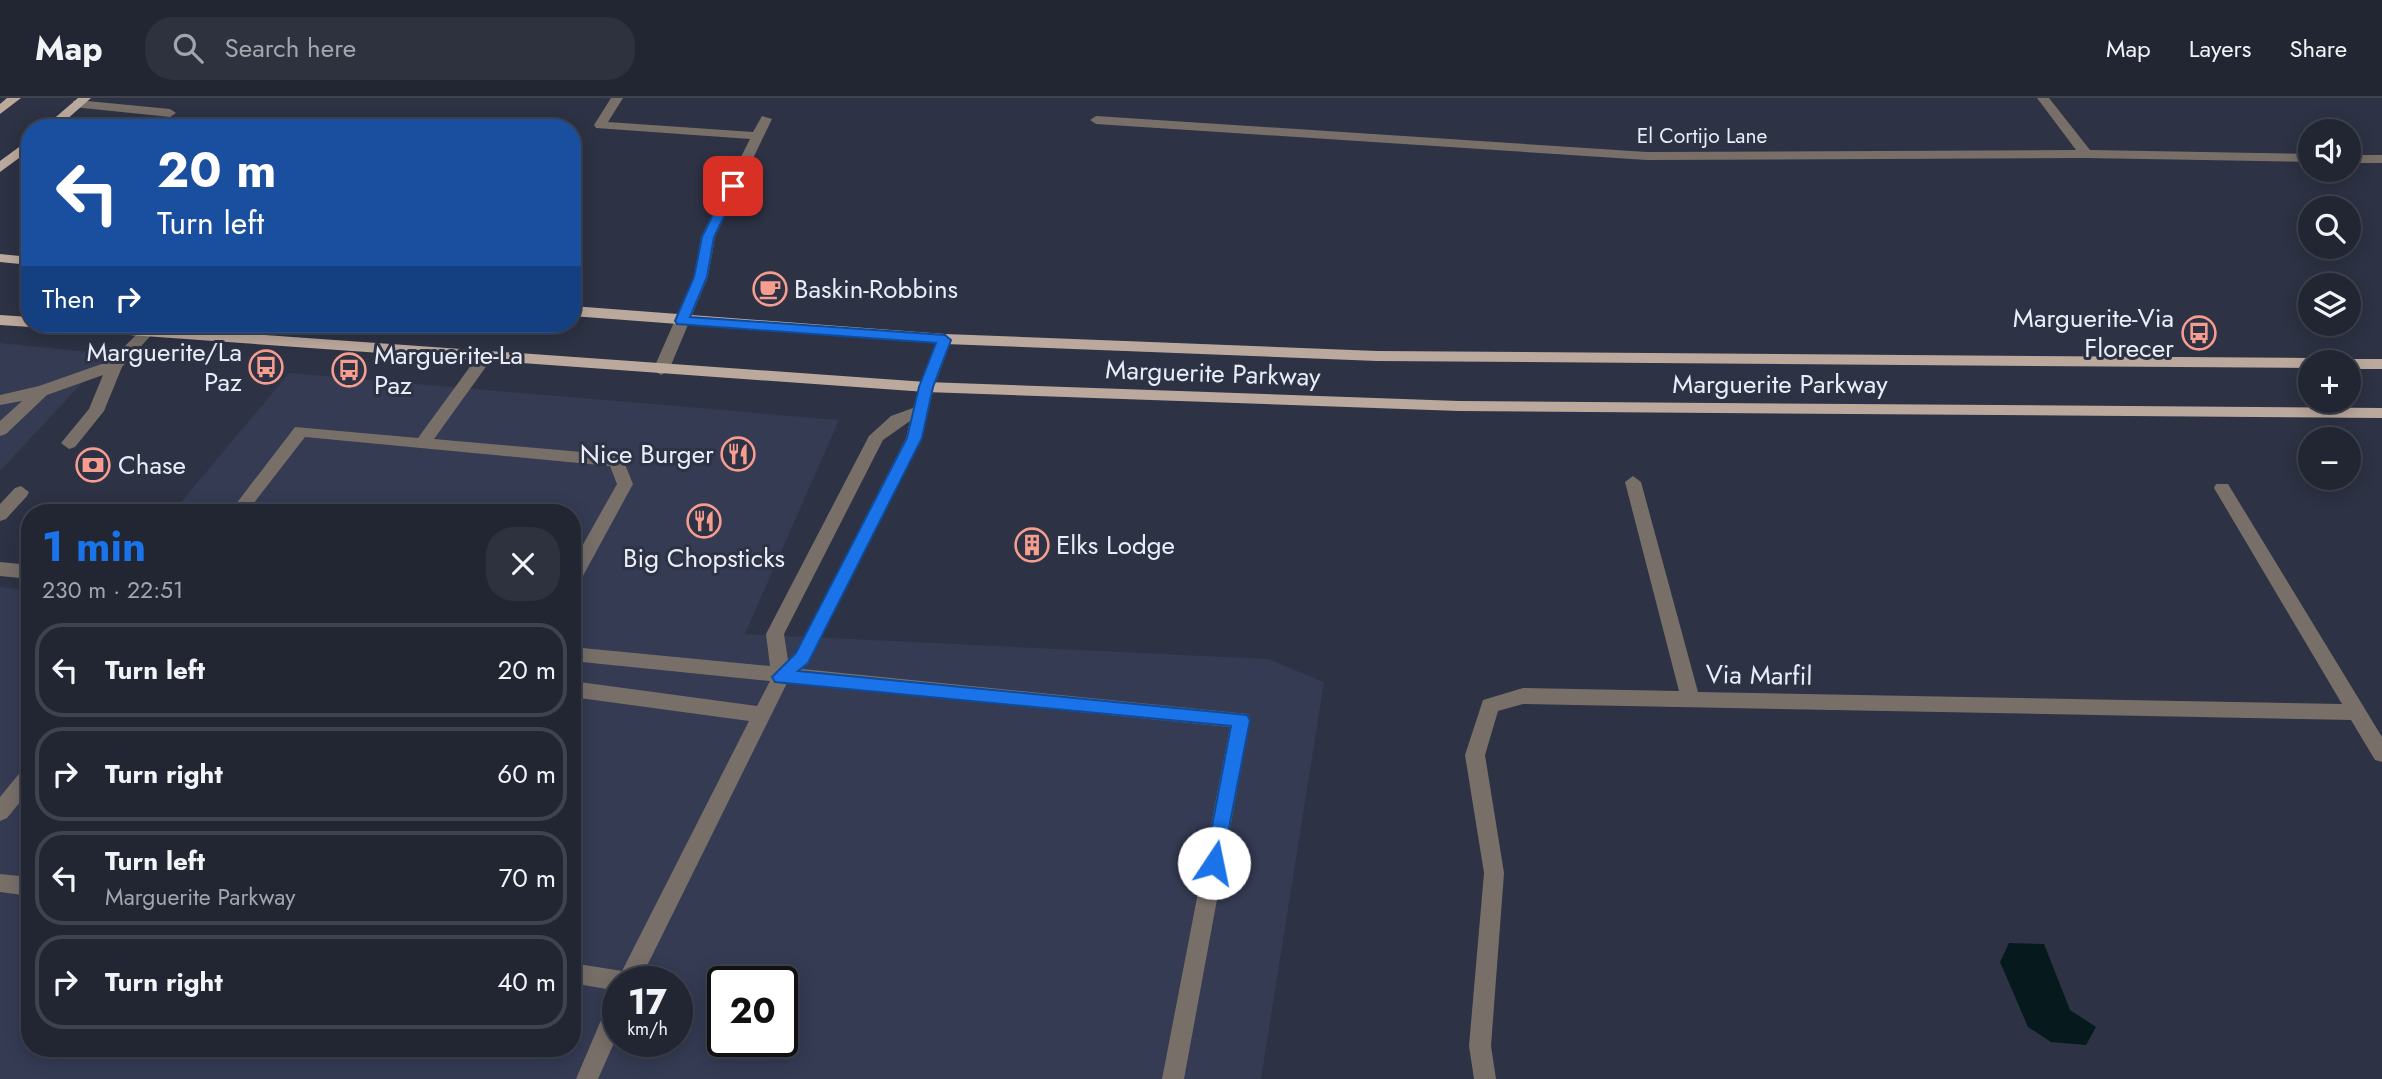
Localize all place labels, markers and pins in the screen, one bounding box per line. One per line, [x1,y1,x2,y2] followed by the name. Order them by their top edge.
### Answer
[703,156,763,216] pin
[751,270,789,308] cafe icon: Baskin-Robbins
[794,270,958,308] place label: Baskin-Robbins
[2013,299,2174,367] place label: Marguerite-Via Florecer
[2180,314,2218,352] bus stop icon: Marguerite-Via Florecer
[86,333,242,401] place label: Marguerite/La Paz
[374,336,523,404] place label: Marguerite-La Paz
[247,348,285,386] bus stop icon: Marguerite/La Paz
[330,351,368,389] bus stop icon: Marguerite-La Paz
[580,435,714,473] place label: Nice Burger
[719,435,757,473] restaurant icon: Nice Burger
[74,446,112,484] bank icon: Chase
[118,446,186,484] place label: Chase
[685,502,723,540] restaurant icon: Big Chopsticks
[1013,526,1051,564] building icon: Elks Lodge
[1056,526,1175,564] place label: Elks Lodge
[623,539,785,577] place label: Big Chopsticks

